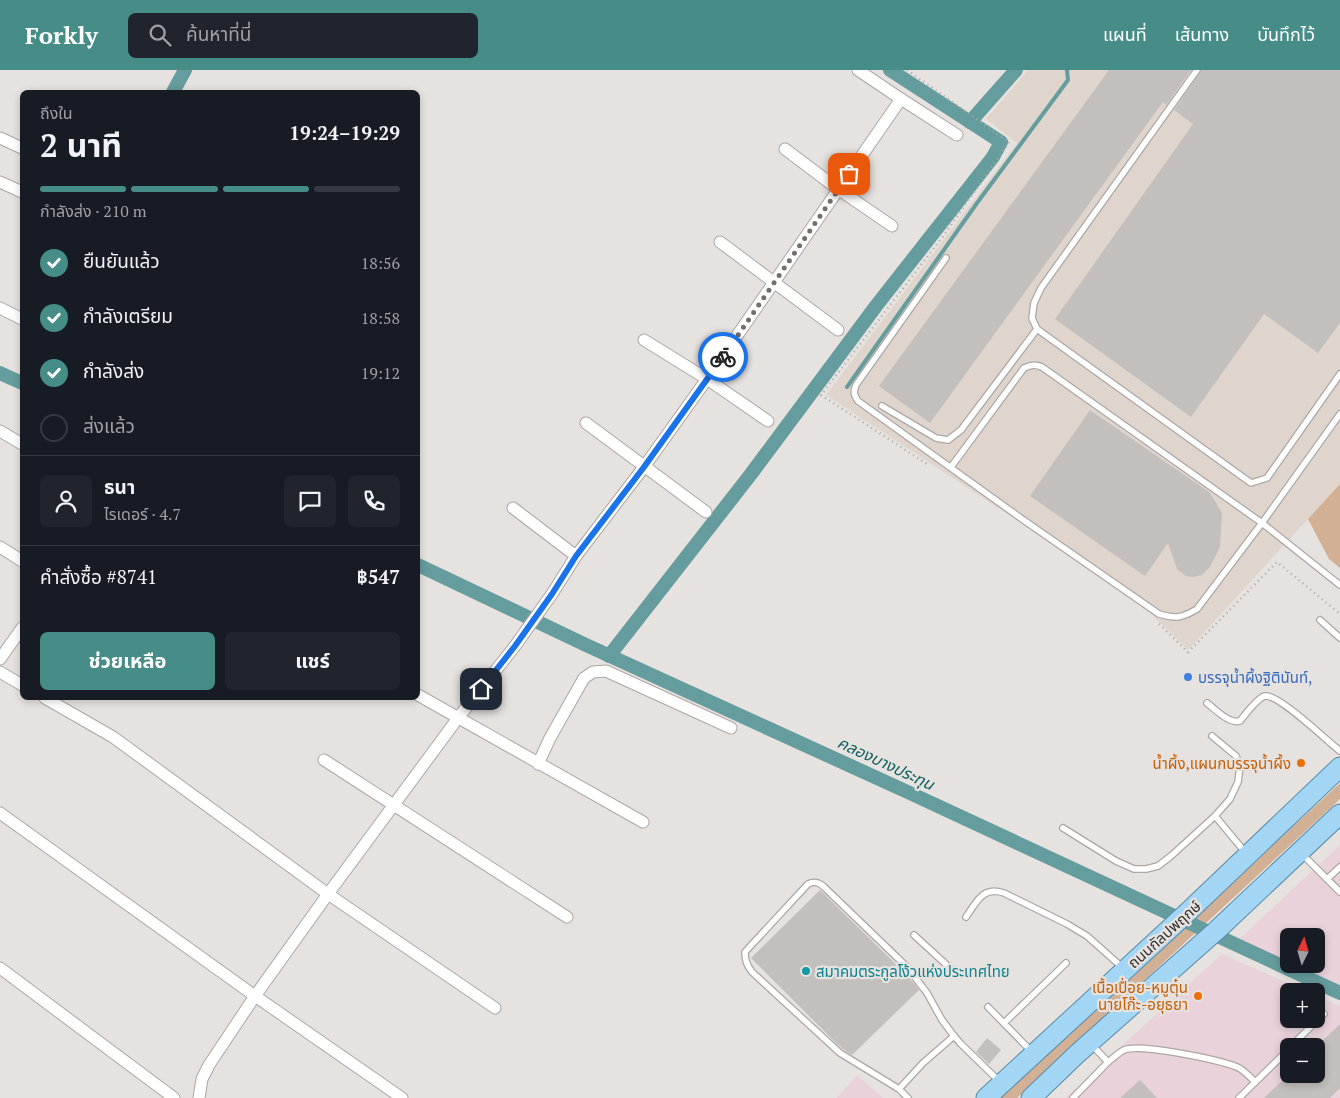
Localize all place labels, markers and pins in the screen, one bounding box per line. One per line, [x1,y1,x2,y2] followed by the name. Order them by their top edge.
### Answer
[828,153,870,195] pin
[1198,667,1312,687] place label: บรรจุน้ำผึ้งฐิตินันท์,
[460,668,502,710] pin
[1182,671,1194,683] marker: บรรจุน้ำผึ้งฐิตินันท์,
[1153,753,1291,773] place label: น้ำผึ้ง,แผนกบรรจุน้ำผึ้ง
[1295,757,1307,769] marker: น้ำผึ้ง,แผนกบรรจุน้ำผึ้ง
[816,961,1010,981] place label: สมาคมตระกูลโง้วแห่งประเทศไทย
[800,965,812,977] marker: สมาคมตระกูลโง้วแห่งประเทศไทย
[1092,977,1188,1014] place label: เนื้อเปื่อย-หมูตุ๋น นายโก๊ะ-อยุธยา
[1192,990,1204,1002] marker: เนื้อเปื่อย-หมูตุ๋น นายโก๊ะ-อยุธยา

